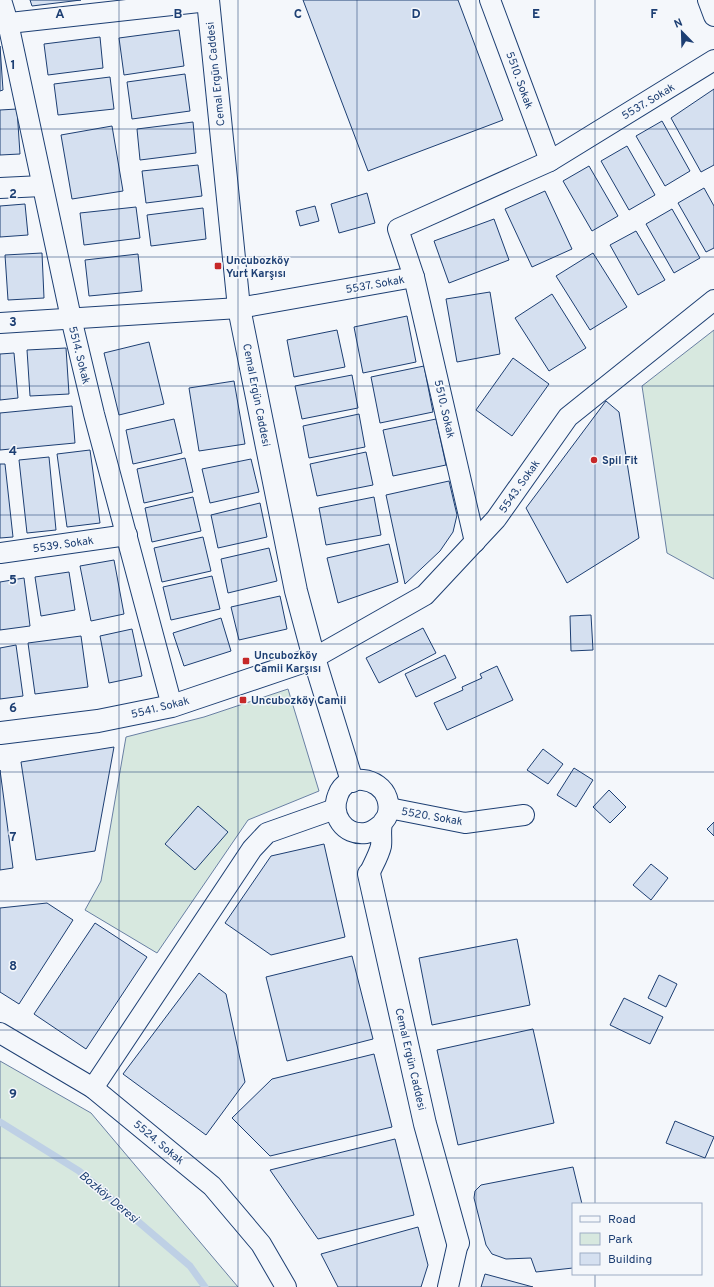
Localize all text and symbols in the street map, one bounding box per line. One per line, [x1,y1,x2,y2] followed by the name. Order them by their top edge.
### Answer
[55,7,65,23] text: A
[174,7,183,23] text: B
[294,7,302,23] text: C
[411,7,421,23] text: D
[532,7,540,23] text: E
[650,7,658,23] text: F
[662,12,702,52] north arrow
[672,16,685,32] text: N
[204,21,228,127] street label: Cemal Ergün Caddesi
[502,50,536,111] street label: 5510. Sokak
[10,58,16,74] text: 1
[619,80,678,123] street label: 5537. Sokak
[9,187,17,203] text: 2
[226,254,289,281] place label: Uncubozköy Yurt Karşısı
[213,261,223,271] marker: Uncubozköy Yurt Karşısı
[345,273,406,297] street label: 5537. Sokak
[9,315,17,331] text: 3
[65,325,93,386] street label: 5514. Sokak
[239,342,273,448] street label: Cemal Ergün Caddesi
[430,379,458,440] street label: 5510. Sokak
[9,444,17,460] text: 4
[602,454,638,468] place label: Spil Fit
[589,455,599,465] marker: Spil Fit
[496,457,543,516] street label: 5543. Sokak
[32,534,95,556] street label: 5539. Sokak
[9,573,17,589] text: 5
[254,649,321,676] place label: Uncubozköy Camii Karşısı
[241,656,251,666] marker: Uncubozköy Camii Karşısı
[130,694,191,722] street label: 5541. Sokak
[251,694,346,708] place label: Uncubozköy Camii
[238,695,248,705] marker: Uncubozköy Camii
[9,701,17,717] text: 6
[400,805,464,829] street label: 5520. Sokak
[10,830,17,846] text: 7
[9,959,17,975] text: 8
[391,1007,429,1112] street label: Cemal Ergün Caddesi
[9,1087,17,1103] text: 9
[130,1118,187,1168] street label: 5524. Sokak
[75,1168,142,1228] water label: Bozköy Deresi
[572,1203,702,1275] legend
[608,1212,636,1228] text: Road
[608,1232,633,1248] text: Park
[608,1252,652,1268] text: Building

